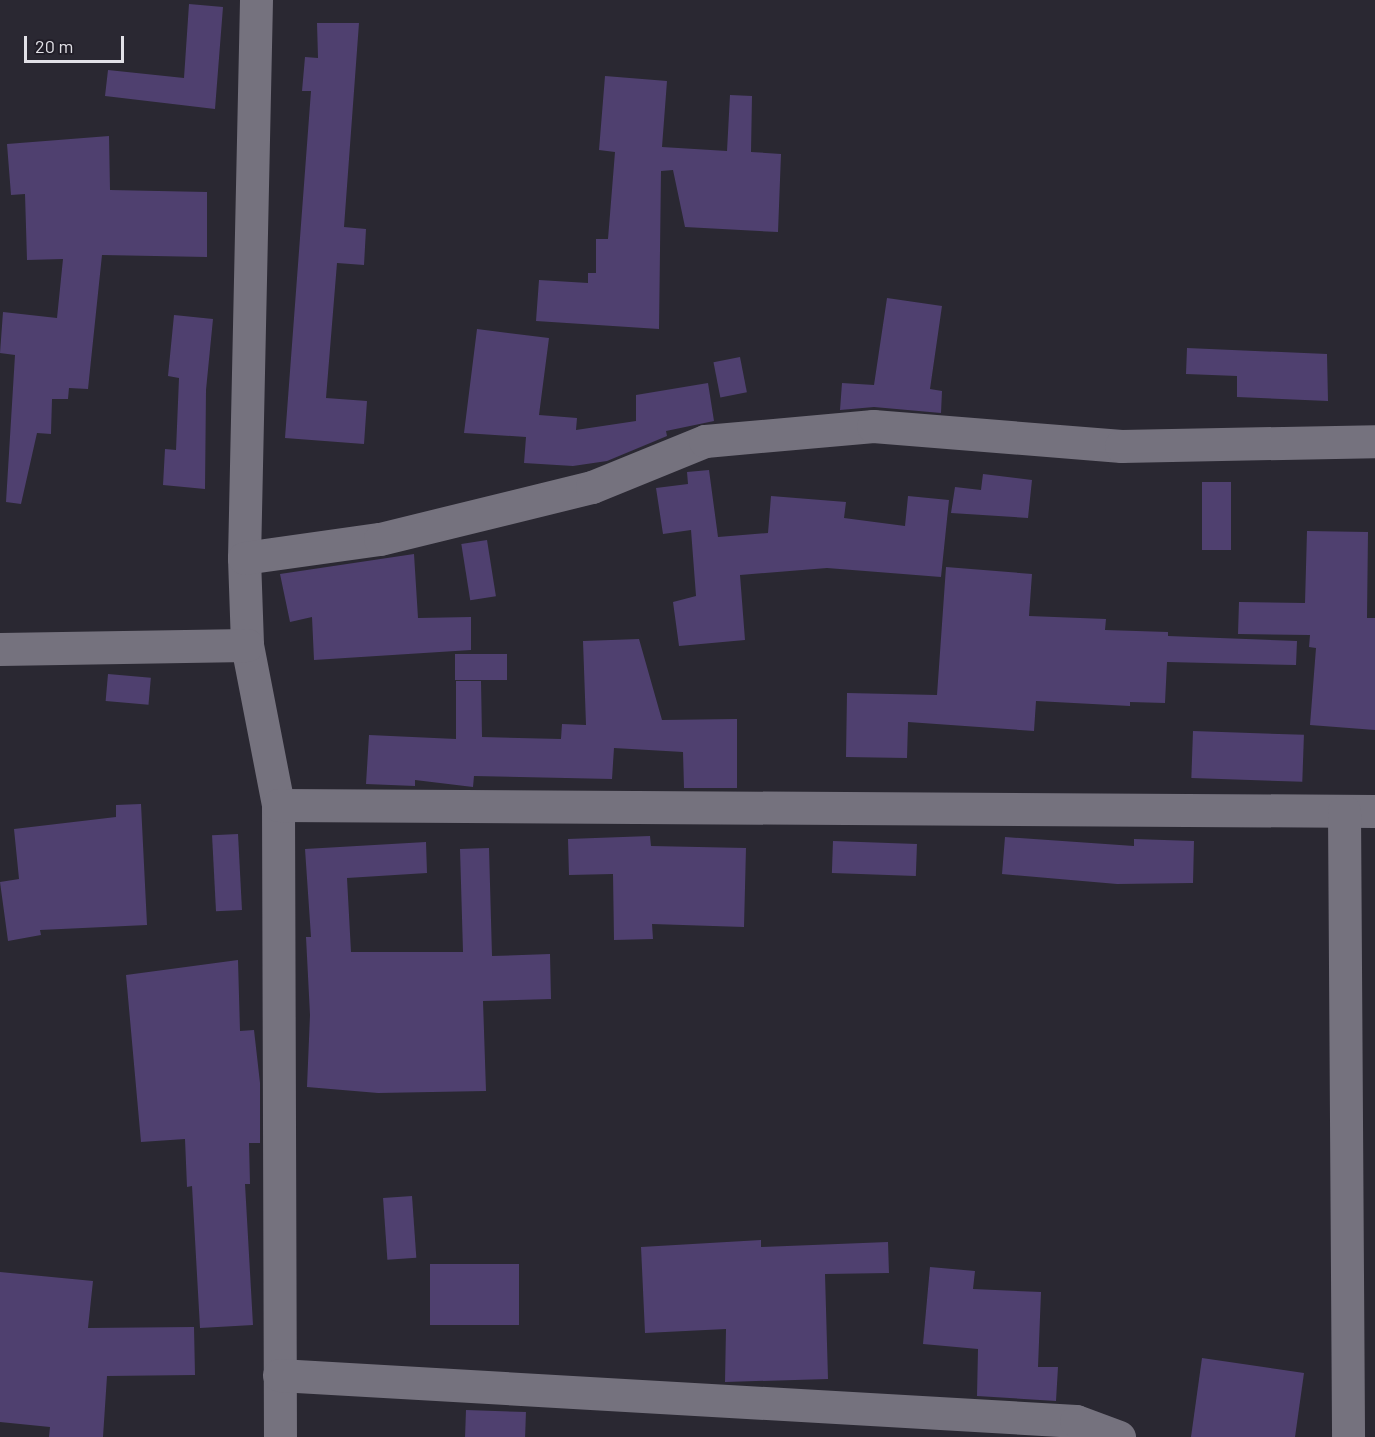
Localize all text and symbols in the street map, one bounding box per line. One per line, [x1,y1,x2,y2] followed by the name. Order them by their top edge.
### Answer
[27,24,128,62] scale bar
[35,35,73,57] text: 20 m

